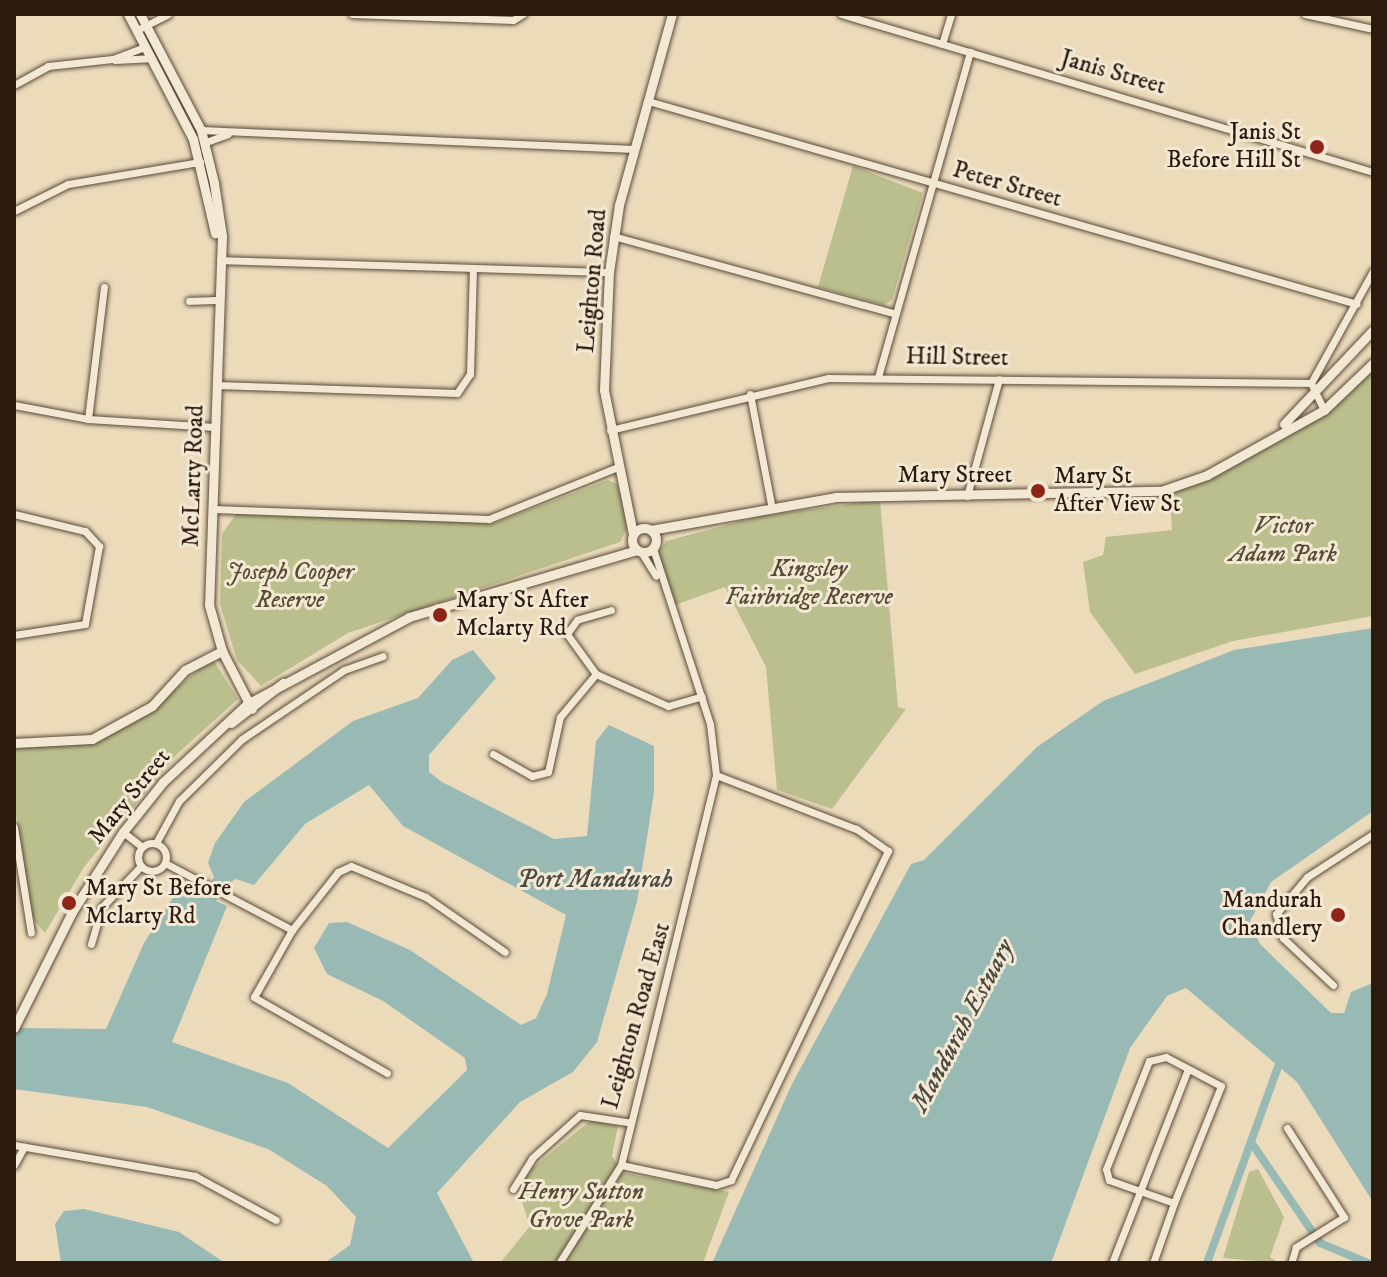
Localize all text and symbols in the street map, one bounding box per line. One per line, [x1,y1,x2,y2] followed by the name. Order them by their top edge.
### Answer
[1057,44,1169,102] street label: Janis Street
[1167,119,1301,175] place label: Janis St Before Hill St
[1308,138,1326,156] marker: Janis St Before Hill St
[949,156,1065,214] street label: Peter Street
[572,208,614,354] street label: Leighton Road
[905,343,1009,373] street label: Hill Street
[177,404,211,548] street label: McLarty Road
[898,462,1012,490] street label: Mary Street
[1054,463,1180,519] place label: Mary St After View St
[1029,482,1047,500] marker: Mary St After View St
[1229,513,1337,569] park label: Victor Adam Park
[725,556,893,612] park label: Kingsley Fairbridge Reserve
[226,559,354,615] park label: Joseph Cooper Reserve
[456,587,588,643] place label: Mary St After Mclarty Rd
[431,606,449,624] marker: Mary St After Mclarty Rd
[83,743,177,851] street label: Mary Street
[517,864,673,896] water label: Port Mandurah
[85,875,231,931] place label: Mary St Before Mclarty Rd
[1221,887,1322,943] place label: Mandurah Chandlery
[60,894,78,912] marker: Mary St Before Mclarty Rd
[1329,906,1347,924] marker: Mandurah Chandlery
[597,920,677,1112] street label: Leighton Road East
[905,935,1021,1117] water label: Mandurah Estuary
[518,1179,644,1235] park label: Henry Sutton Grove Park

